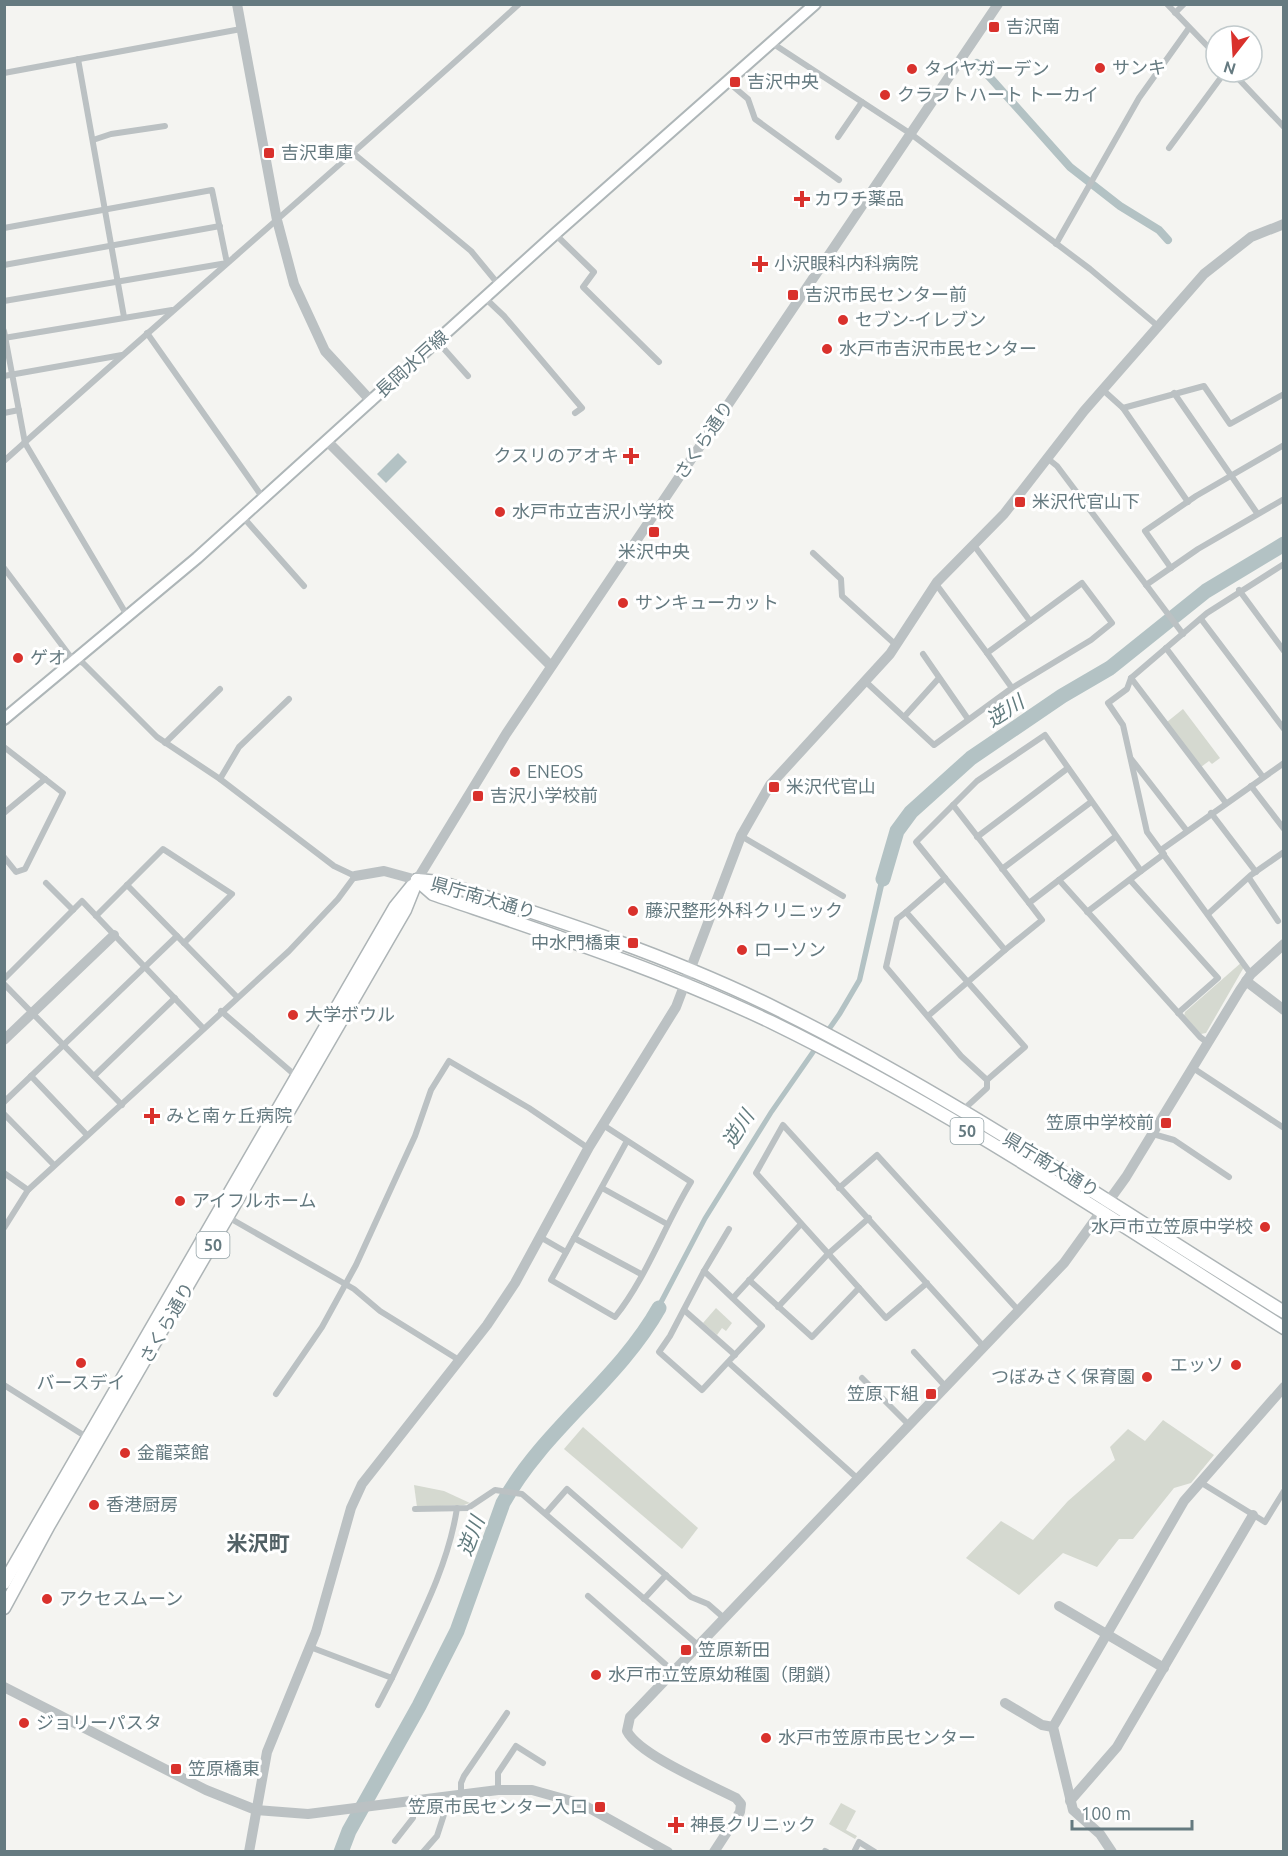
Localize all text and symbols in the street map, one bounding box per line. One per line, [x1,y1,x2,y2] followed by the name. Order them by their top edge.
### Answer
[1006,16,1060,36] place label: 吉沢南
[987,20,1001,34] marker: 吉沢南
[1204,24,1264,84] north arrow
[1112,57,1166,77] place label: サンキ
[924,58,1049,78] place label: タイヤガーデン
[1221,58,1238,79] text: N
[1093,61,1107,75] marker: サンキ
[905,62,919,76] marker: タイヤガーデン
[747,71,819,91] place label: 吉沢中央
[728,75,742,89] marker: 吉沢中央
[897,84,1099,104] place label: クラフトハート トーカイ
[878,88,892,102] marker: クラフトハート トーカイ
[281,142,353,162] place label: 吉沢車庫
[262,146,276,160] marker: 吉沢車庫
[814,188,904,208] place label: カワチ薬品
[795,192,809,206] marker: カワチ薬品
[774,253,918,273] place label: 小沢眼科内科病院
[751,255,769,273] marker: 小沢眼科内科病院
[805,284,967,304] place label: 吉沢市民センター前
[786,288,800,302] marker: 吉沢市民センター前
[855,309,986,329] place label: セブン-イレブン
[836,313,850,327] marker: セブン-イレブン
[371,326,451,401] street label: 長岡水戸線
[839,338,1037,358] place label: 水戸市吉沢市民センター
[820,342,834,356] marker: 水戸市吉沢市民センター
[670,397,737,482] street label: さくら通り
[494,445,619,465] place label: クスリのアオキ
[624,449,638,463] marker: クスリのアオキ
[1032,491,1140,511] place label: 米沢代官山下
[1013,495,1027,509] marker: 米沢代官山下
[512,501,674,521] place label: 水戸市立吉沢小学校
[493,505,507,519] marker: 水戸市立吉沢小学校
[647,525,661,539] marker: 米沢中央
[618,541,690,561] place label: 米沢中央
[635,592,779,612] place label: サンキューカット
[616,596,630,610] marker: サンキューカット
[30,647,66,667] place label: ゲオ
[11,651,25,665] marker: ゲオ
[982,689,1029,731] water label: 逆川
[527,761,583,781] place label: ENEOS
[508,765,522,779] marker: ENEOS
[786,776,876,796] place label: 米沢代官山
[767,780,781,794] marker: 米沢代官山
[490,785,598,805] place label: 吉沢小学校前
[471,789,485,803] marker: 吉沢小学校前
[429,873,538,922] street label: 県庁南大通り
[645,900,843,920] place label: 藤沢整形外科クリニック
[626,904,640,918] marker: 藤沢整形外科クリニック
[531,932,621,952] place label: 中水門橋東
[626,936,640,950] marker: 中水門橋東
[754,939,826,959] place label: ローソン
[735,943,749,957] marker: ローソン
[305,1004,395,1024] place label: 大学ボウル
[286,1008,300,1022] marker: 大学ボウル
[717,1104,759,1152] water label: 逆川
[166,1105,292,1125] place label: みと南ヶ丘病院
[143,1107,161,1125] marker: みと南ヶ丘病院
[1046,1112,1154,1132] place label: 笠原中学校前
[1159,1116,1173,1130] marker: 笠原中学校前
[950,1118,984,1144] road number: 50
[1000,1128,1103,1201] street label: 県庁南大通り
[192,1190,317,1210] place label: アイフルホーム
[173,1194,187,1208] marker: アイフルホーム
[1091,1216,1253,1236] place label: 水戸市立笠原中学校
[1258,1220,1272,1234] marker: 水戸市立笠原中学校
[196,1232,230,1258] road number: 50
[135,1279,197,1366] street label: さくら通り
[1170,1354,1224,1374] place label: エッソ
[74,1356,88,1370] marker: バースデイ
[1229,1358,1243,1372] marker: エッソ
[991,1366,1135,1386] place label: つぼみさく保育園
[1140,1370,1154,1384] marker: つぼみさく保育園
[36,1372,126,1392] place label: バースデイ
[847,1383,919,1403] place label: 笠原下組
[924,1387,938,1401] marker: 笠原下組
[137,1442,209,1462] place label: 金龍菜館
[118,1446,132,1460] marker: 金龍菜館
[106,1494,178,1514] place label: 香港厨房
[87,1498,101,1512] marker: 香港厨房
[453,1511,489,1559] water label: 逆川
[227,1531,290,1555] district label: 米沢町
[59,1588,183,1608] place label: アクセスムーン
[40,1592,54,1606] marker: アクセスムーン
[698,1639,770,1659] place label: 笠原新田
[679,1643,693,1657] marker: 笠原新田
[608,1664,842,1684] place label: 水戸市立笠原幼稚園（閉鎖）
[589,1668,603,1682] marker: 水戸市立笠原幼稚園（閉鎖）
[36,1712,162,1732] place label: ジョリーパスタ
[17,1716,31,1730] marker: ジョリーパスタ
[778,1727,976,1747] place label: 水戸市笠原市民センター
[759,1731,773,1745] marker: 水戸市笠原市民センター
[188,1758,260,1778] place label: 笠原橋東
[169,1762,183,1776] marker: 笠原橋東
[1072,1793,1192,1831] scale bar
[408,1796,588,1816] place label: 笠原市民センター入口
[593,1800,607,1814] marker: 笠原市民センター入口
[1081,1803,1131,1823] text: 100 m
[690,1814,816,1834] place label: 神長クリニック
[667,1816,685,1834] marker: 神長クリニック

